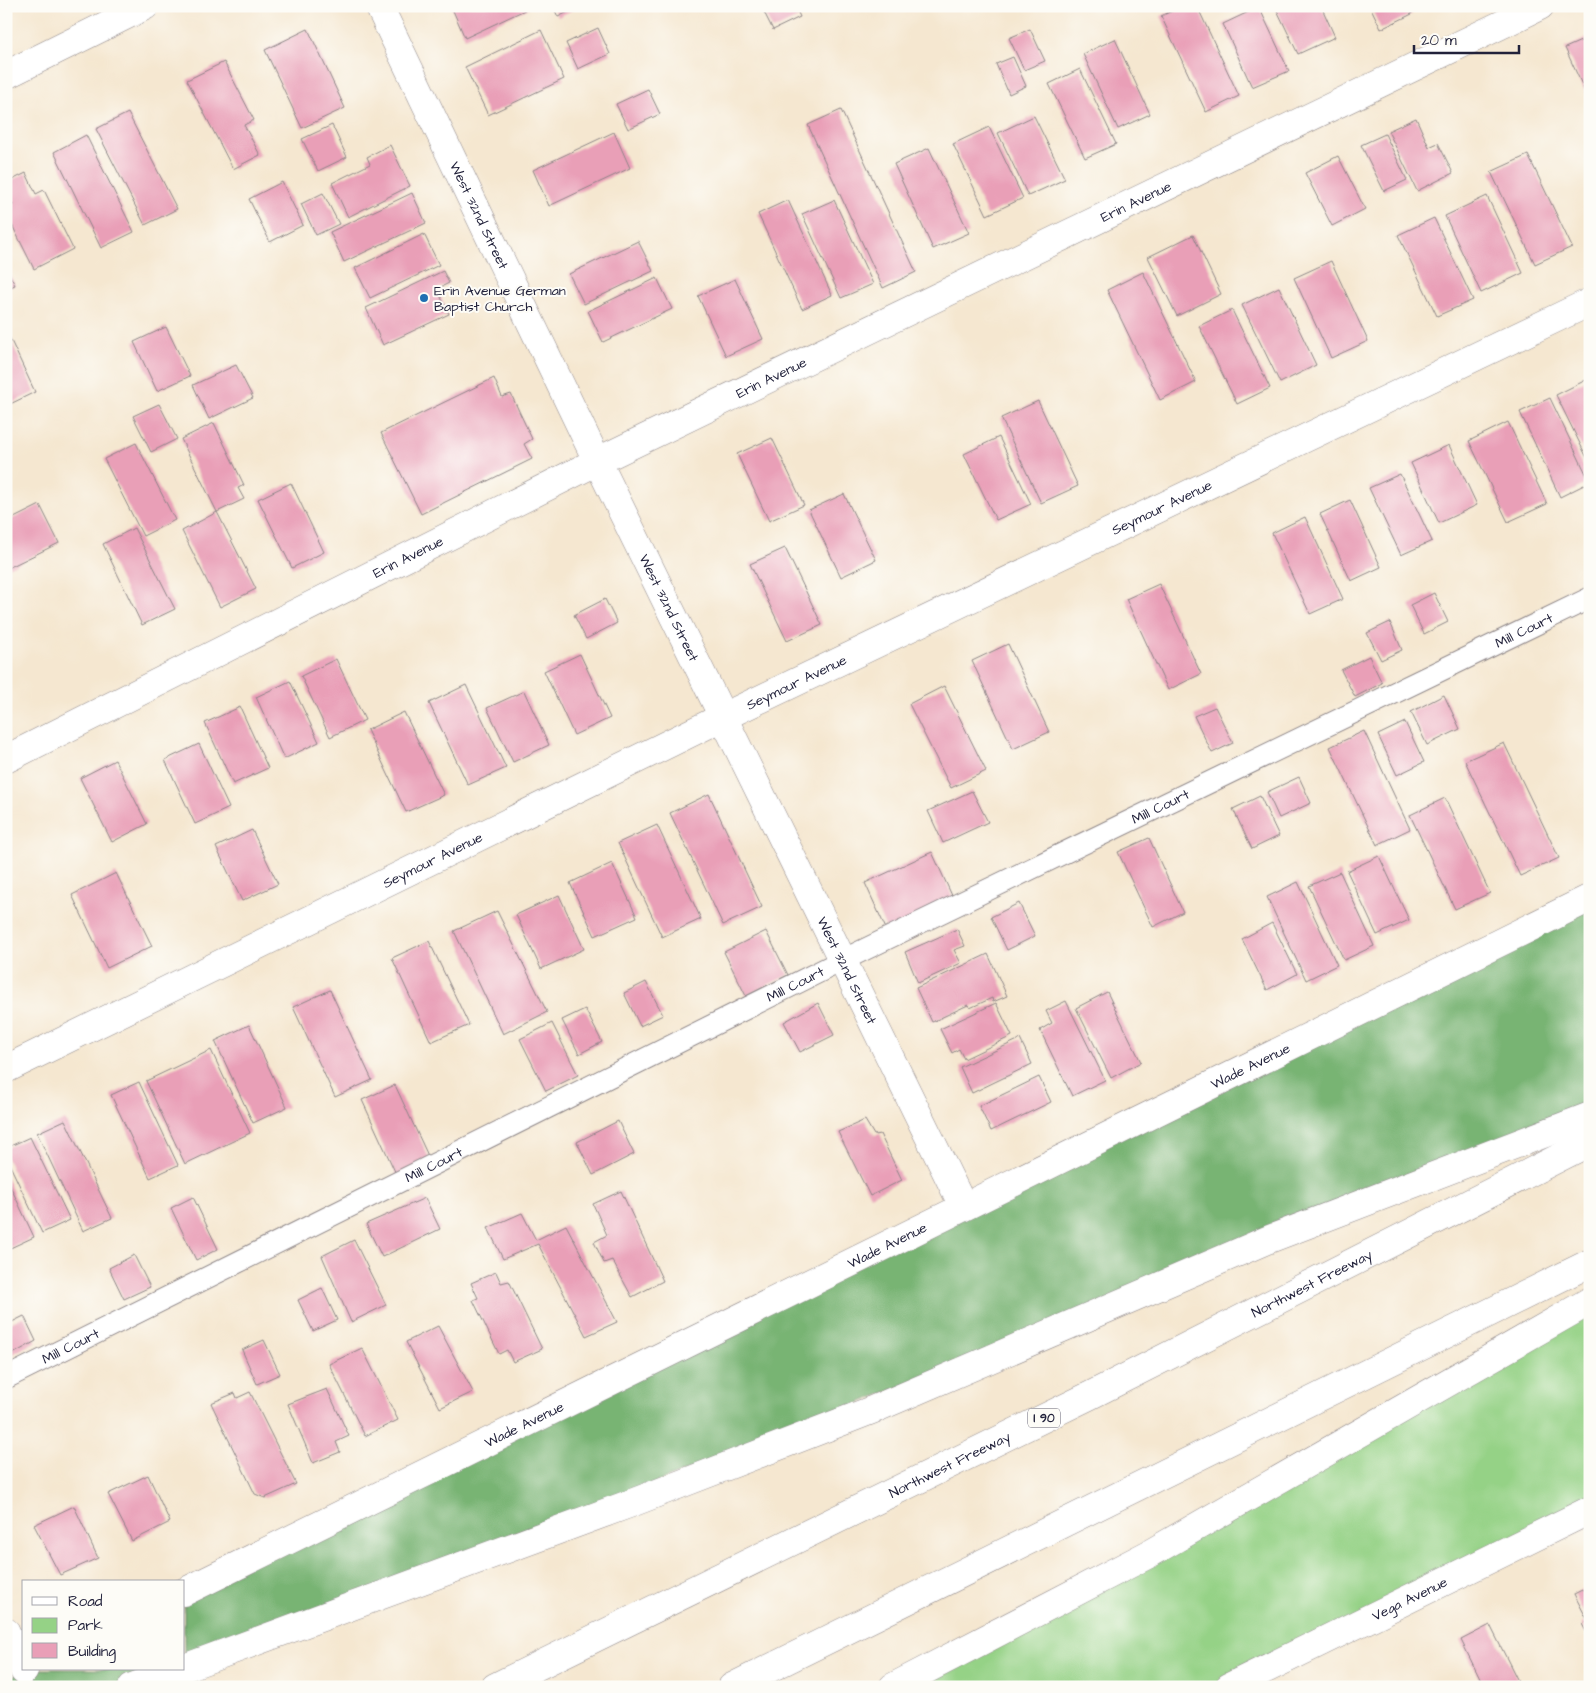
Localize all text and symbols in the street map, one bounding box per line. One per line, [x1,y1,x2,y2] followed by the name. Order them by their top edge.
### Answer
[1414,22,1518,54] scale bar
[1421,30,1457,51] text: 20 m
[444,158,513,273] street label: West 32nd Street
[1098,176,1175,228] street label: Erin Avenue
[434,281,566,317] place label: Erin Avenue German Baptist Church
[418,292,430,304] marker: Erin Avenue German Baptist Church
[733,353,811,404] street label: Erin Avenue
[1109,475,1216,541] street label: Seymour Avenue
[370,531,447,584] street label: Erin Avenue
[634,551,703,665] street label: West 32nd Street
[1492,608,1557,654] street label: Mill Court
[743,650,851,715] street label: Seymour Avenue
[1128,785,1193,830] street label: Mill Court
[379,827,487,894] street label: Seymour Avenue
[812,914,881,1028] street label: West 32nd Street
[763,962,828,1008] street label: Mill Court
[1208,1038,1294,1095] street label: Wade Avenue
[402,1142,467,1188] street label: Mill Court
[844,1218,931,1274] street label: Wade Avenue
[1248,1245,1376,1323] street label: Northwest Freeway
[39,1324,103,1370] street label: Mill Court
[481,1397,568,1453] street label: Wade Avenue
[1028,1409,1060,1428] road number: I 90
[886,1427,1014,1504] street label: Northwest Freeway
[1369,1572,1451,1626] street label: Vega Avenue
[22,1580,185,1670] legend
[68,1591,103,1612] text: Road
[68,1615,103,1636] text: Park
[68,1641,116,1663] text: Building

